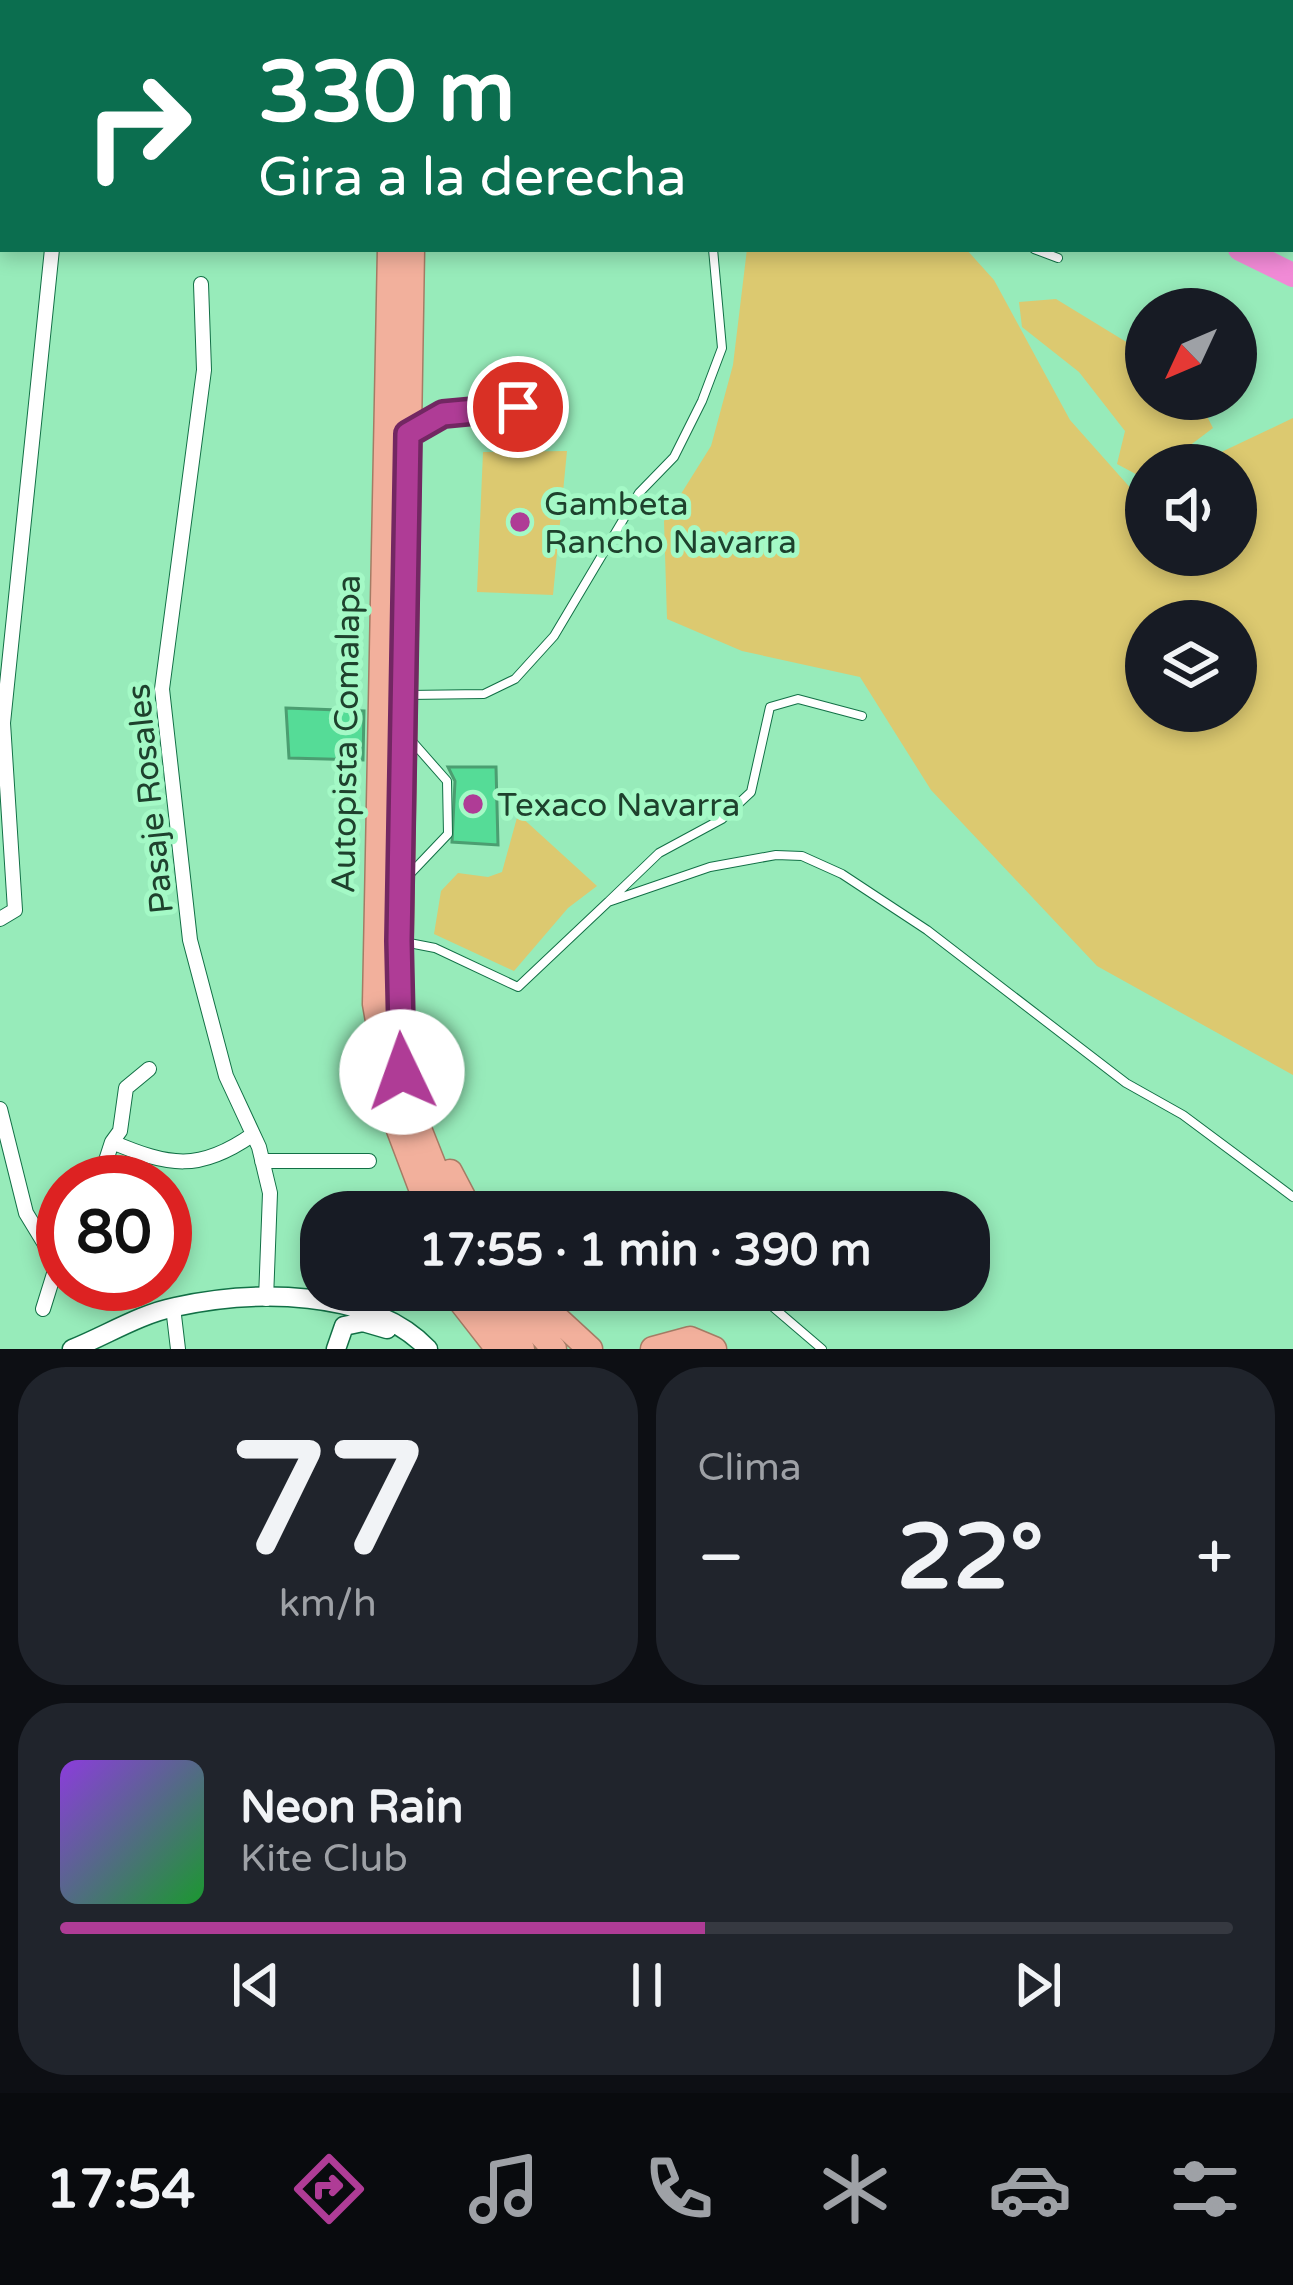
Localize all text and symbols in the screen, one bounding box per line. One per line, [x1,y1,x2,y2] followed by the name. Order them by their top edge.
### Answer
[258,43,515,144] text: 330 m
[60,48,216,204] icon: right
[258,145,687,210] text: Gira a la derecha
[1125,288,1257,420] north arrow
[1125,288,1257,732] map controls
[467,356,569,458] pin
[485,374,551,440] icon: arrive
[1125,444,1257,576] button: sound
[544,485,797,562] place label: Gambeta Rancho Navarra
[507,509,533,535] marker: Gambeta Rancho Navarra
[324,574,369,894] street label: Autopista Comalapa
[1125,600,1257,732] button: layers
[119,682,182,916] street label: Pasaje Rosales
[497,786,740,825] place label: Texaco Navarra
[460,791,486,817] marker: Texaco Navarra
[339,1009,465,1135] position arrow
[36,1155,192,1311] speed limit sign: 80
[419,1224,871,1278] text: 17:55 · 1 min · 390 m
[230,1408,426,1596] text: 77
[698,1444,802,1491] text: Clima
[897,1504,1044,1613] text: 22°
[698,1518,745,1598] text: −
[1196,1518,1233,1598] text: +
[279,1580,377,1627] text: km/h
[240,1781,463,1835] text: Neon Rain
[240,1835,408,1882] text: Kite Club
[223,1952,289,2018] icon: previous
[614,1952,680,2018] icon: pause
[1005,1952,1071,2018] icon: next
[287,2147,371,2231] icon: directions
[462,2147,546,2231] icon: music
[637,2147,721,2231] icon: phone
[813,2147,897,2231] icon: climate
[988,2147,1072,2231] icon: car
[1163,2147,1247,2231] icon: filters
[46,2157,195,2222] text: 17:54

